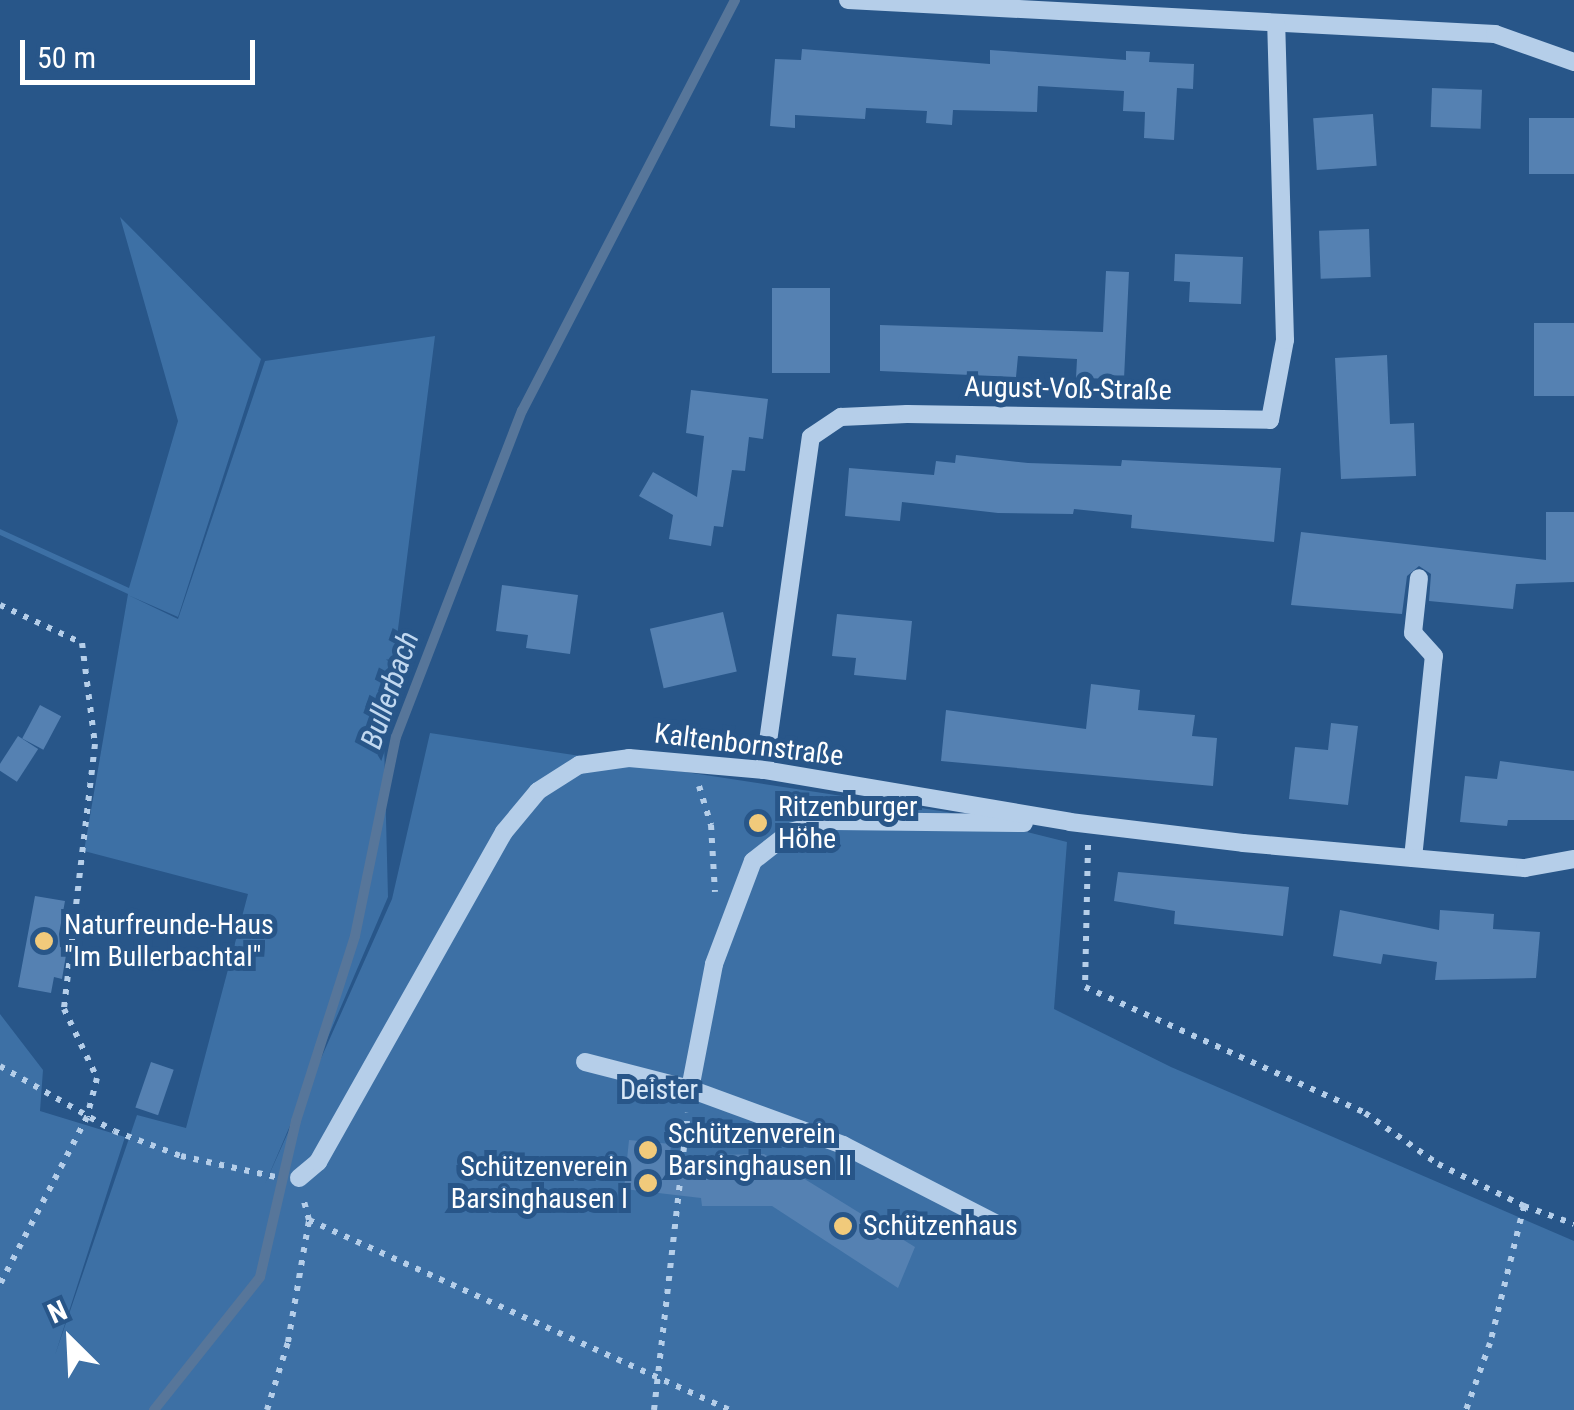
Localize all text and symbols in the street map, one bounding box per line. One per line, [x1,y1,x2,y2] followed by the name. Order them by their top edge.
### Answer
[25,20,260,82] scale bar
[37,40,96,75] text: 50 m
[964,370,1172,408] street label: August-Voß-Straße
[353,627,427,753] water label: Bullerbach
[653,717,845,773] street label: Kaltenbornstraße
[778,790,917,856] place label: Ritzenburger Höhe
[747,812,769,834] marker: Ritzenburger Höhe
[64,908,274,974] place label: Naturfreunde-Haus "Im Bullerbachtal"
[33,930,55,952] marker: Naturfreunde-Haus "Im Bullerbachtal"
[620,1073,698,1107] park label: Deister
[668,1117,852,1183] place label: Schützenverein Barsinghausen II
[637,1139,659,1161] marker: Schützenverein Barsinghausen II
[451,1150,628,1216] place label: Schützenverein Barsinghausen I
[637,1172,659,1194] marker: Schützenverein Barsinghausen I
[863,1209,1018,1243] place label: Schützenhaus
[832,1215,854,1237] marker: Schützenhaus
[20,1290,120,1390] north arrow
[43,1294,72,1331] text: N

